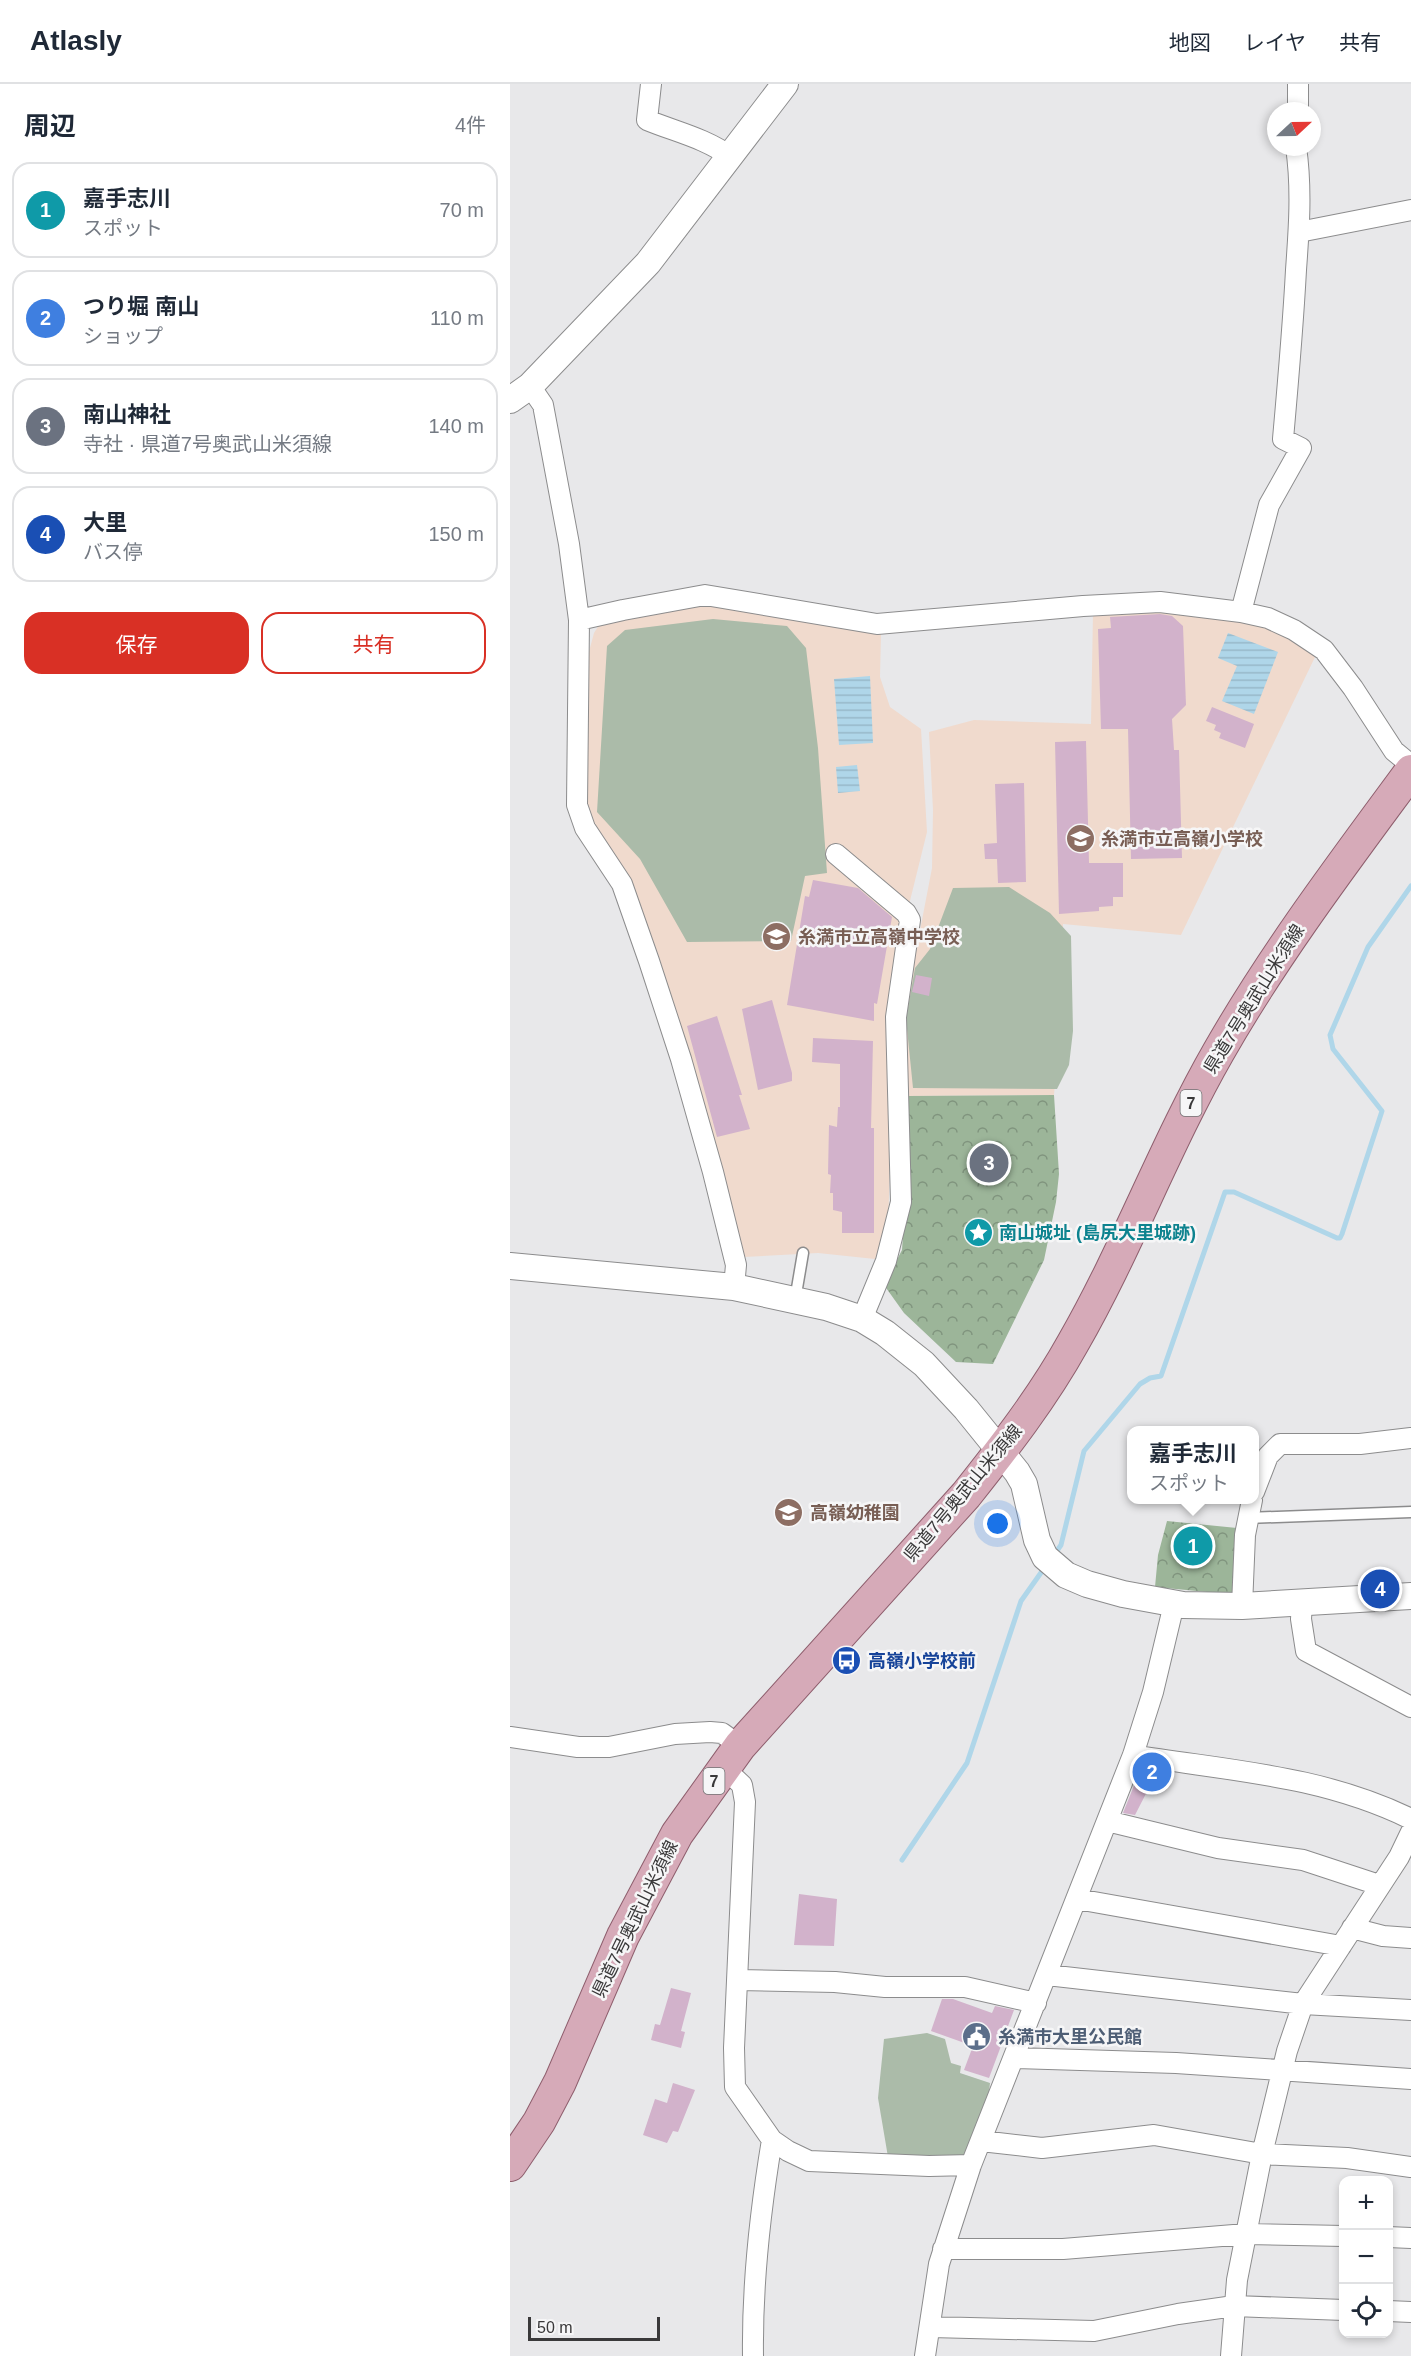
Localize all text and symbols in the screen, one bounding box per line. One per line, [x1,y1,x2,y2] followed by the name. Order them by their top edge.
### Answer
[30,25,122,56] text: Atlasly
[1169,31,1211,54] text: 地図
[1244,31,1306,54] text: レイヤ
[1339,31,1381,54] text: 共有
[1267,102,1321,156] north arrow
[24,111,76,141] text: 周辺
[455,114,486,136] text: 4件
[83,186,171,211] text: 嘉手志川
[40,199,51,221] text: 1
[440,199,484,221] text: 70 m
[83,217,163,239] text: スポット
[83,294,199,319] text: つり堀 南山
[40,307,51,329] text: 2
[430,307,484,329] text: 110 m
[83,325,163,347] text: ショップ
[83,402,171,427] text: 南山神社
[40,415,51,437] text: 3
[428,415,484,437] text: 140 m
[83,433,332,455] text: 寺社 · 県道7号奥武山米須線
[83,510,127,535] text: 大里
[40,523,51,545] text: 4
[428,523,484,545] text: 150 m
[83,541,143,563] text: バス停
[24,612,249,674] button: 保存
[261,612,486,674] button: 共有
[1064,823,1096,855] school or university icon: 糸満市立高嶺小学校
[1101,829,1263,849] place label: 糸満市立高嶺小学校
[761,921,793,953] school or university icon: 糸満市立高嶺中学校
[1200,921,1308,1077] street label: 県道7号奥武山米須線
[798,927,960,947] place label: 糸満市立高嶺中学校
[1180,1090,1202,1116] road number: 7
[970,1140,1008,1186] pin: 3
[962,1217,994,1249] place icon: 南山城址 (島尻大里城跡)
[999,1223,1196,1243] place label: 南山城址 (島尻大里城跡)
[900,1421,1026,1565] street label: 県道7号奥武山米須線
[1127,1426,1259,1504] popup
[1149,1441,1237,1466] text: 嘉手志川
[1149,1472,1229,1494] text: スポット
[773,1497,805,1529] school or university icon: 高嶺幼稚園
[810,1503,900,1523] place label: 高嶺幼稚園
[983,1509,1012,1538] your location
[1174,1524,1212,1568] pin: 1
[1360,1566,1400,1612] pin: 4
[831,1645,863,1677] bus stop icon: 高嶺小学校前
[868,1651,976,1671] place label: 高嶺小学校前
[1132,1750,1172,1794] pin: 2
[704,1768,724,1794] road number: 7
[588,1837,682,2001] street label: 県道7号奥武山米須線
[961,2021,993,2053] public building icon: 糸満市大里公民館
[998,2027,1142,2047] place label: 糸満市大里公民館
[1339,2176,1393,2338] map controls
[1339,2176,1393,2230] button: +
[1339,2230,1393,2284] button: −
[1339,2284,1393,2338] button: locate
[528,2314,660,2342] scale bar
[537,2319,573,2336] text: 50 m

